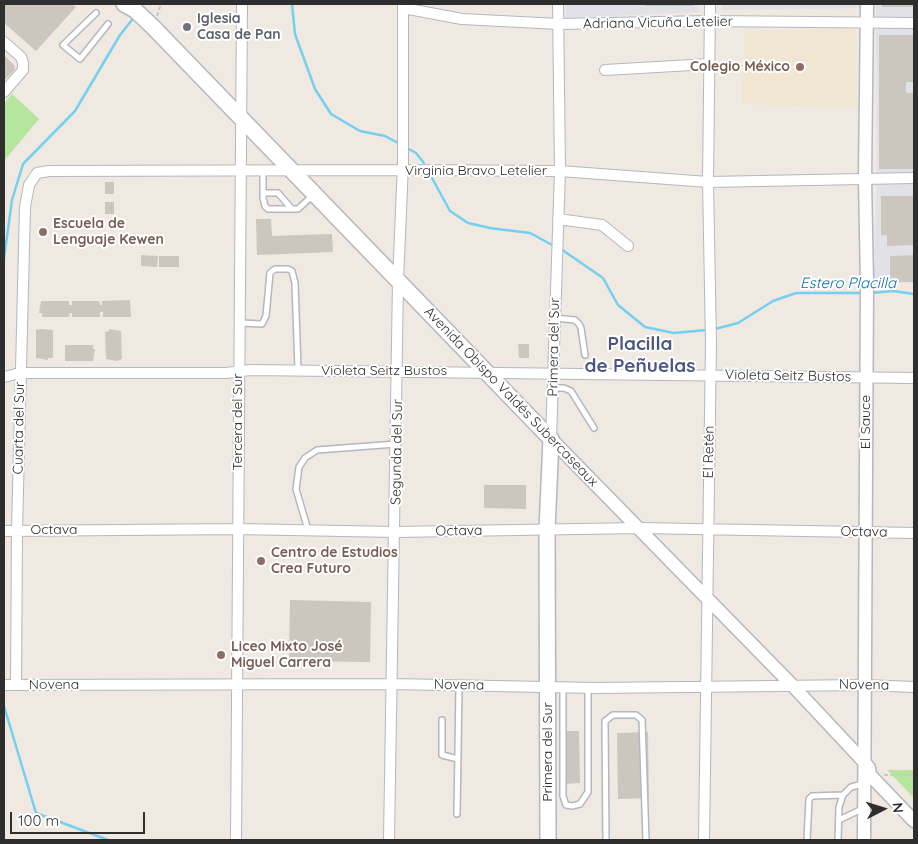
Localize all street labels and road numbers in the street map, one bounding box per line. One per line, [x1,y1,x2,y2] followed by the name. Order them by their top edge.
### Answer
[583,13,733,33] street label: Adriana Vicuña Letelier
[405,163,547,179] street label: Virginia Bravo Letelier
[545,297,563,397] street label: Primera del Sur
[420,304,602,490] street label: Avenida Obispo Valdés Subercaseaux
[321,363,447,379] street label: Violeta Seitz Bustos
[725,367,851,385] street label: Violeta Seitz Bustos
[230,373,246,471] street label: Tercera del Sur
[10,382,28,474] street label: Cuarta del Sur
[858,395,874,449] street label: El Sauce
[388,399,406,505] street label: Segunda del Sur
[700,425,718,479] street label: El Retén
[30,522,78,538] street label: Octava
[435,522,483,540] street label: Octava
[840,523,888,541] street label: Octava
[434,676,484,694] street label: Novena
[839,676,889,694] street label: Novena
[29,677,79,693] street label: Novena
[540,702,556,802] street label: Primera del Sur

